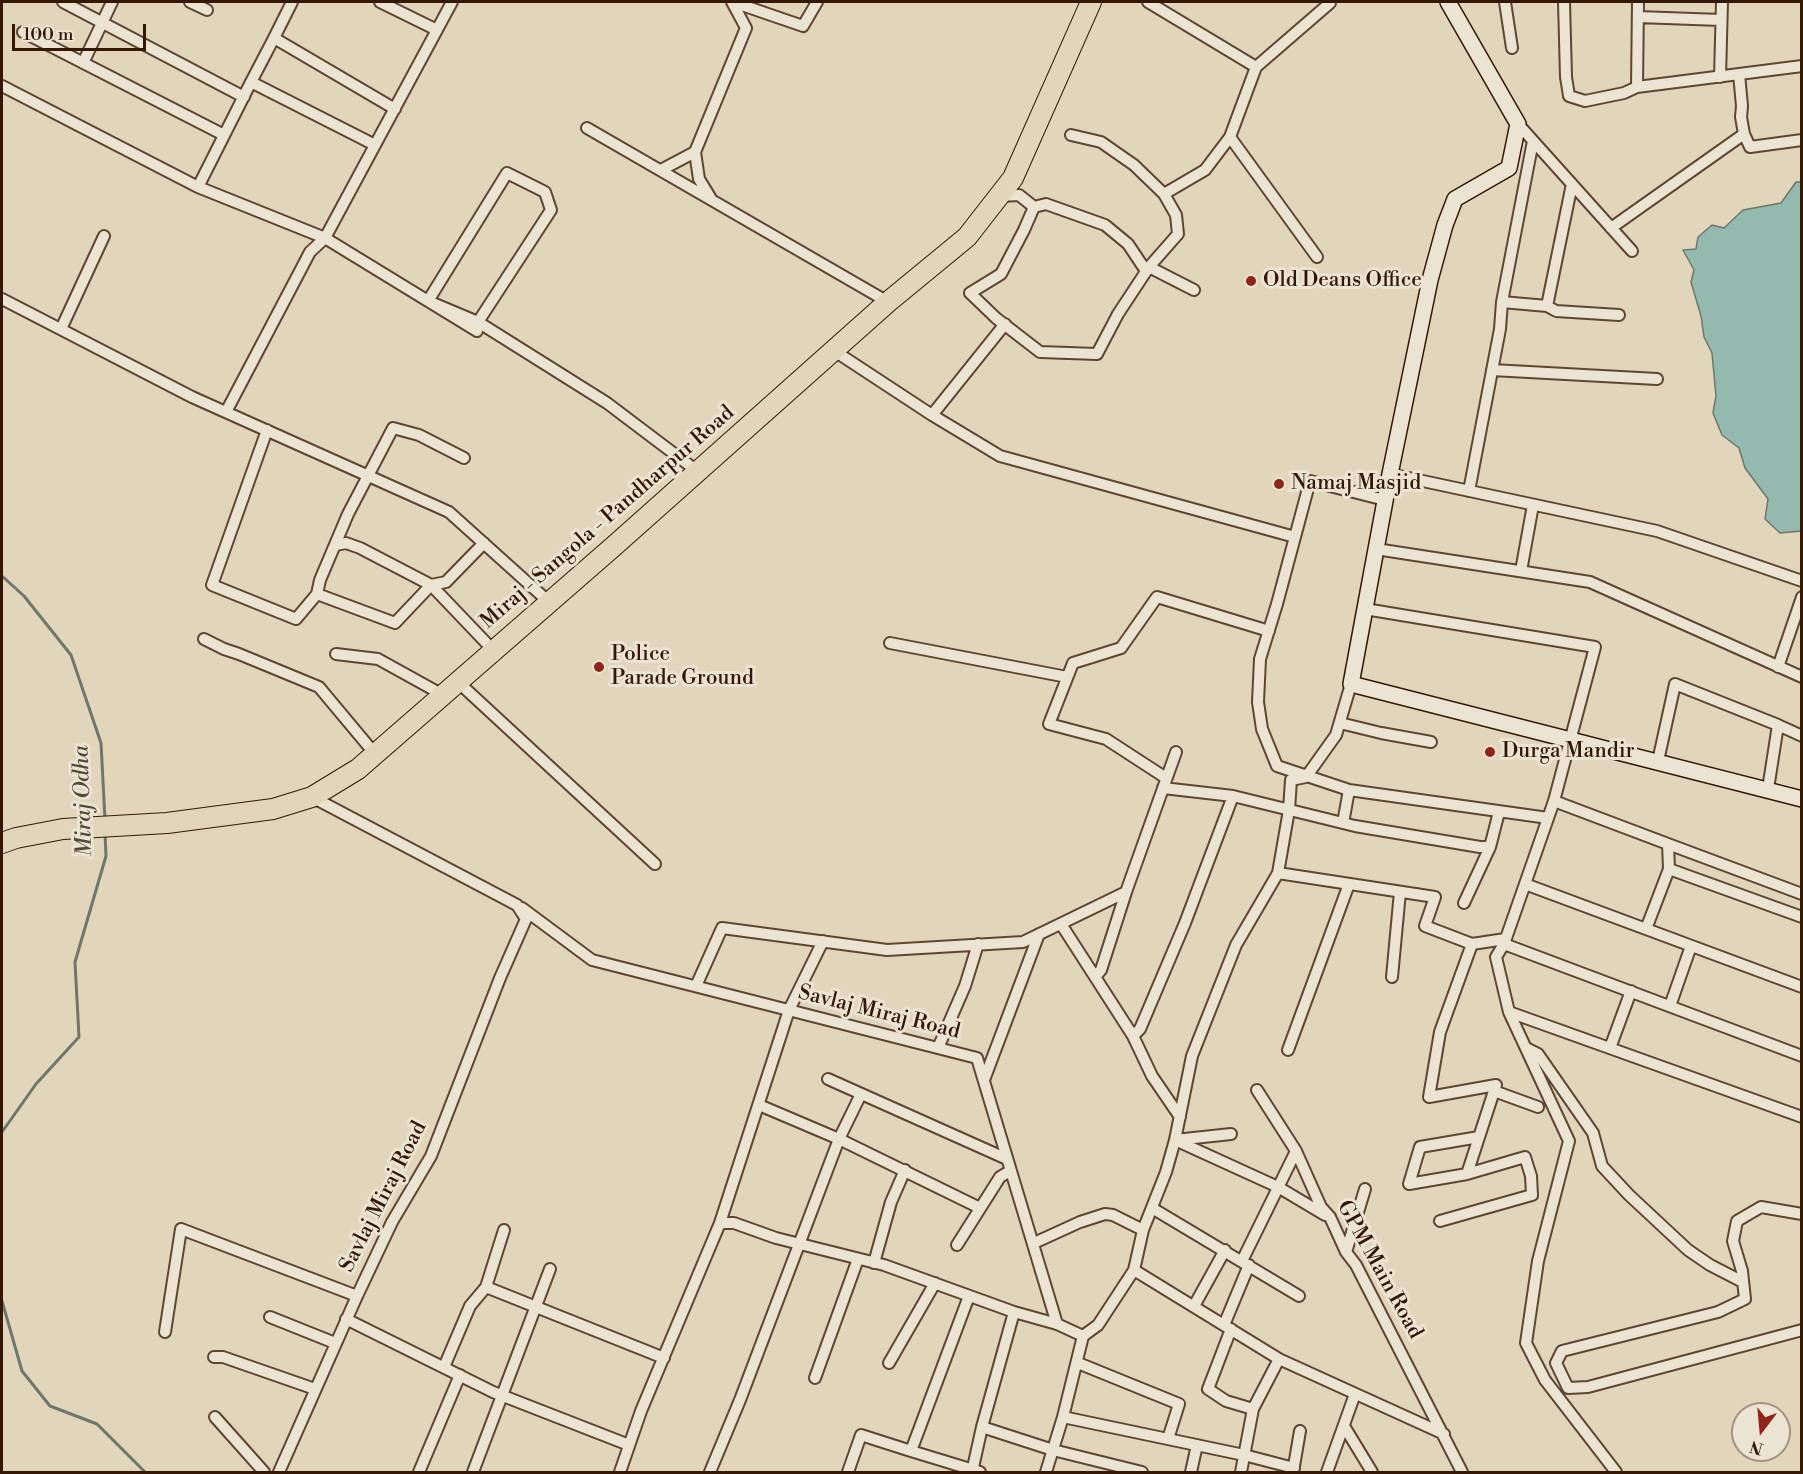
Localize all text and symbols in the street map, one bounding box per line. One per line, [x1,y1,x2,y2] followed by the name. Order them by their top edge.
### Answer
[15,12,148,50] scale bar
[23,23,74,46] text: 100 m
[1263,268,1422,294] place label: Old Deans Office
[1244,274,1258,288] marker: Old Deans Office
[476,401,740,635] street label: Miraj - Sangola - Pandharpur Road
[1291,471,1421,497] place label: Namaj Masjid
[1272,477,1286,491] marker: Namaj Masjid
[611,642,754,692] place label: Police Parade Ground
[592,660,606,674] marker: Police Parade Ground
[1502,739,1635,765] place label: Durga Mandir
[69,745,99,857] water label: Miraj Odha
[1483,745,1497,759] marker: Durga Mandir
[796,981,962,1045] street label: Savlaj Miraj Road
[335,1117,433,1277] street label: Savlaj Miraj Road
[1331,1196,1427,1344] street label: GPM Main Road
[1731,1402,1791,1462] north arrow
[1748,1436,1765,1459] text: N

